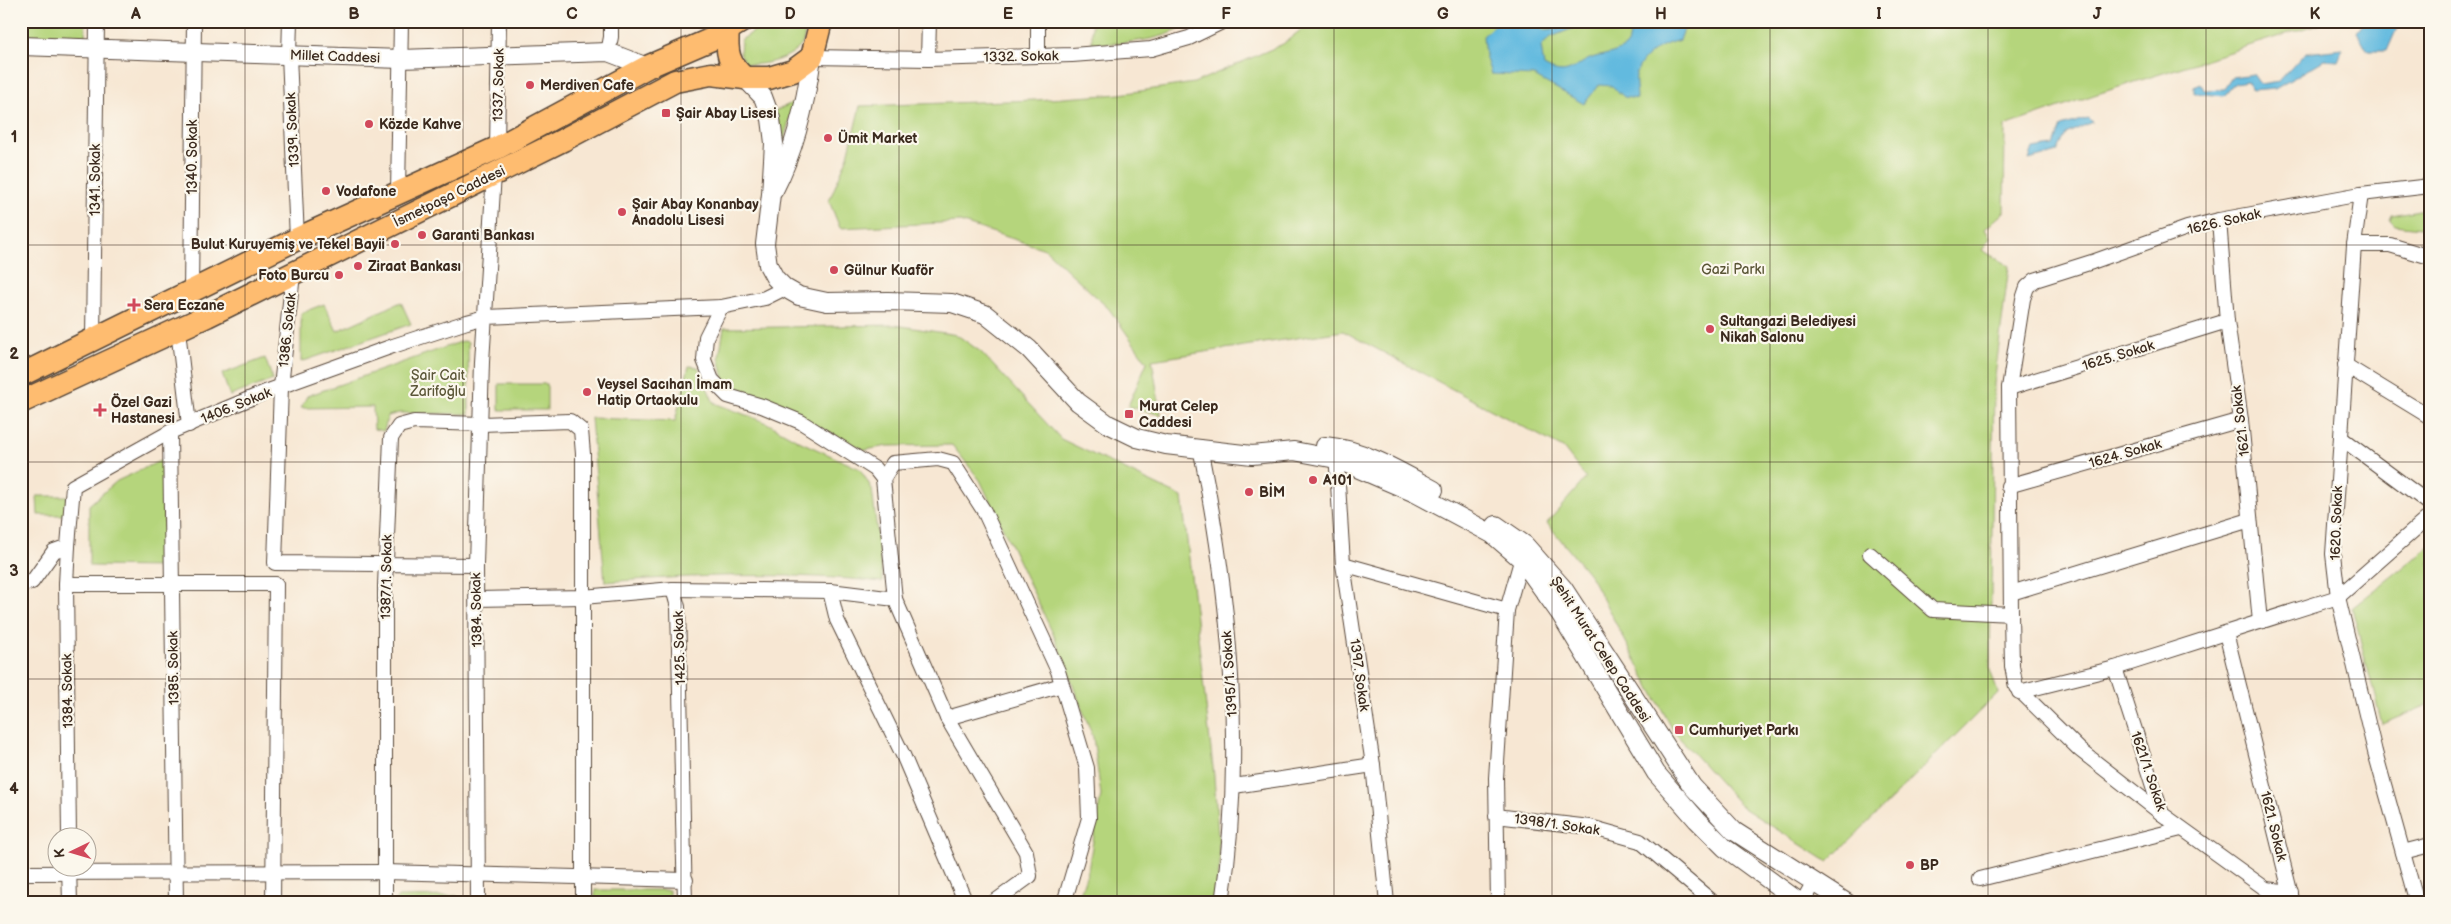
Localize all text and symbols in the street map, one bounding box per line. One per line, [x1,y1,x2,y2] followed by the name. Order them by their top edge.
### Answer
[130,5,141,24] text: A
[348,5,360,24] text: B
[566,5,578,24] text: C
[784,5,796,24] text: D
[1003,5,1013,24] text: E
[1221,5,1231,24] text: F
[1437,5,1449,24] text: G
[1655,5,1667,24] text: H
[1876,5,1882,24] text: I
[2093,5,2102,24] text: J
[2310,5,2321,24] text: K
[290,46,380,67] street label: Millet Caddesi
[983,47,1059,66] street label: 1332. Sokak
[489,48,508,122] street label: 1337. Sokak
[540,77,634,94] place label: Merdiven Cafe
[524,79,536,91] marker: Merdiven Cafe
[282,92,303,168] street label: 1339. Sokak
[676,105,777,122] place label: Şair Abay Lisesi
[660,107,672,119] marker: Şair Abay Lisesi
[379,116,461,133] place label: Közde Kahve
[363,118,375,130] marker: Közde Kahve
[184,119,201,194] street label: 1340. Sokak
[11,128,17,147] text: 1
[838,129,918,147] place label: Ümit Market
[822,132,834,144] marker: Ümit Market
[87,144,104,216] street label: 1341. Sokak
[390,161,508,231] street label: İsmetpaşa Caddesi
[336,183,396,200] place label: Vodafone
[320,185,332,197] marker: Vodafone
[631,196,759,229] place label: Şair Abay Konanbay Anadolu Lisesi
[2186,205,2263,238] street label: 1626. Sokak
[616,206,628,218] marker: Şair Abay Konanbay Anadolu Lisesi
[432,227,534,244] place label: Garanti Bankası
[416,229,428,241] marker: Garanti Bankası
[191,236,385,253] place label: Bulut Kuruyemiş ve Tekel Bayii
[389,238,401,250] marker: Bulut Kuruyemiş ve Tekel Bayii
[368,258,461,275] place label: Ziraat Bankası
[352,260,364,272] marker: Ziraat Bankası
[1701,261,1765,278] park label: Gazi Parkı
[844,262,934,279] place label: Gülnur Kuaför
[828,264,840,276] marker: Gülnur Kuaför
[258,267,329,284] place label: Foto Burcu
[333,269,345,281] marker: Foto Burcu
[275,292,300,368] street label: 1386. Sokak
[144,297,225,314] place label: Sera Eczane
[128,299,140,311] marker: Sera Eczane
[1720,313,1856,346] place label: Sultangazi Belediyesi Nikah Salonu
[1704,323,1716,335] marker: Sultangazi Belediyesi Nikah Salonu
[2080,336,2156,374] street label: 1625. Sokak
[9,345,19,364] text: 2
[409,367,466,400] park label: Şair Cait Zarifoğlu
[597,374,732,409] place label: Veysel Sacıhan İmam Hatip Ortaokulu
[198,384,274,427] street label: 1406. Sokak
[2228,384,2253,457] street label: 1621. Sokak
[581,386,593,398] marker: Veysel Sacıhan İmam Hatip Ortaokulu
[111,393,175,427] place label: Özel Gazi Hastanesi
[1139,398,1218,431] place label: Murat Celep Caddesi
[93,403,107,417] marker: Özel Gazi Hastanesi
[1123,408,1135,420] marker: Murat Celep Caddesi
[2087,435,2163,472] street label: 1624. Sokak
[1322,472,1352,489] place label: A101
[1307,474,1319,486] marker: A101
[1259,482,1285,501] place label: BİM
[2327,485,2346,561] street label: 1620. Sokak
[1243,486,1255,498] marker: BİM
[377,534,396,620] street label: 1387/1. Sokak
[9,562,19,581] text: 3
[467,572,486,648] street label: 1384. Sokak
[1547,573,1654,725] street label: Şehit Murat Celep Caddesi
[670,610,689,685] street label: 1425. Sokak
[1218,630,1241,717] street label: 1395/1. Sokak
[164,631,183,705] street label: 1385. Sokak
[1346,638,1373,713] street label: 1397. Sokak
[58,653,77,729] street label: 1384. Sokak
[1689,722,1798,739] place label: Cumhuriyet Parkı
[1673,724,1685,736] marker: Cumhuriyet Parkı
[2127,729,2170,813] street label: 1621/1. Sokak
[9,780,19,799] text: 4
[2257,789,2290,863] street label: 1621. Sokak
[1513,810,1601,839] street label: 1398/1. Sokak
[48,826,98,876] north arrow
[51,847,68,859] text: K
[1920,857,1939,874] place label: BP
[1904,859,1916,871] marker: BP

